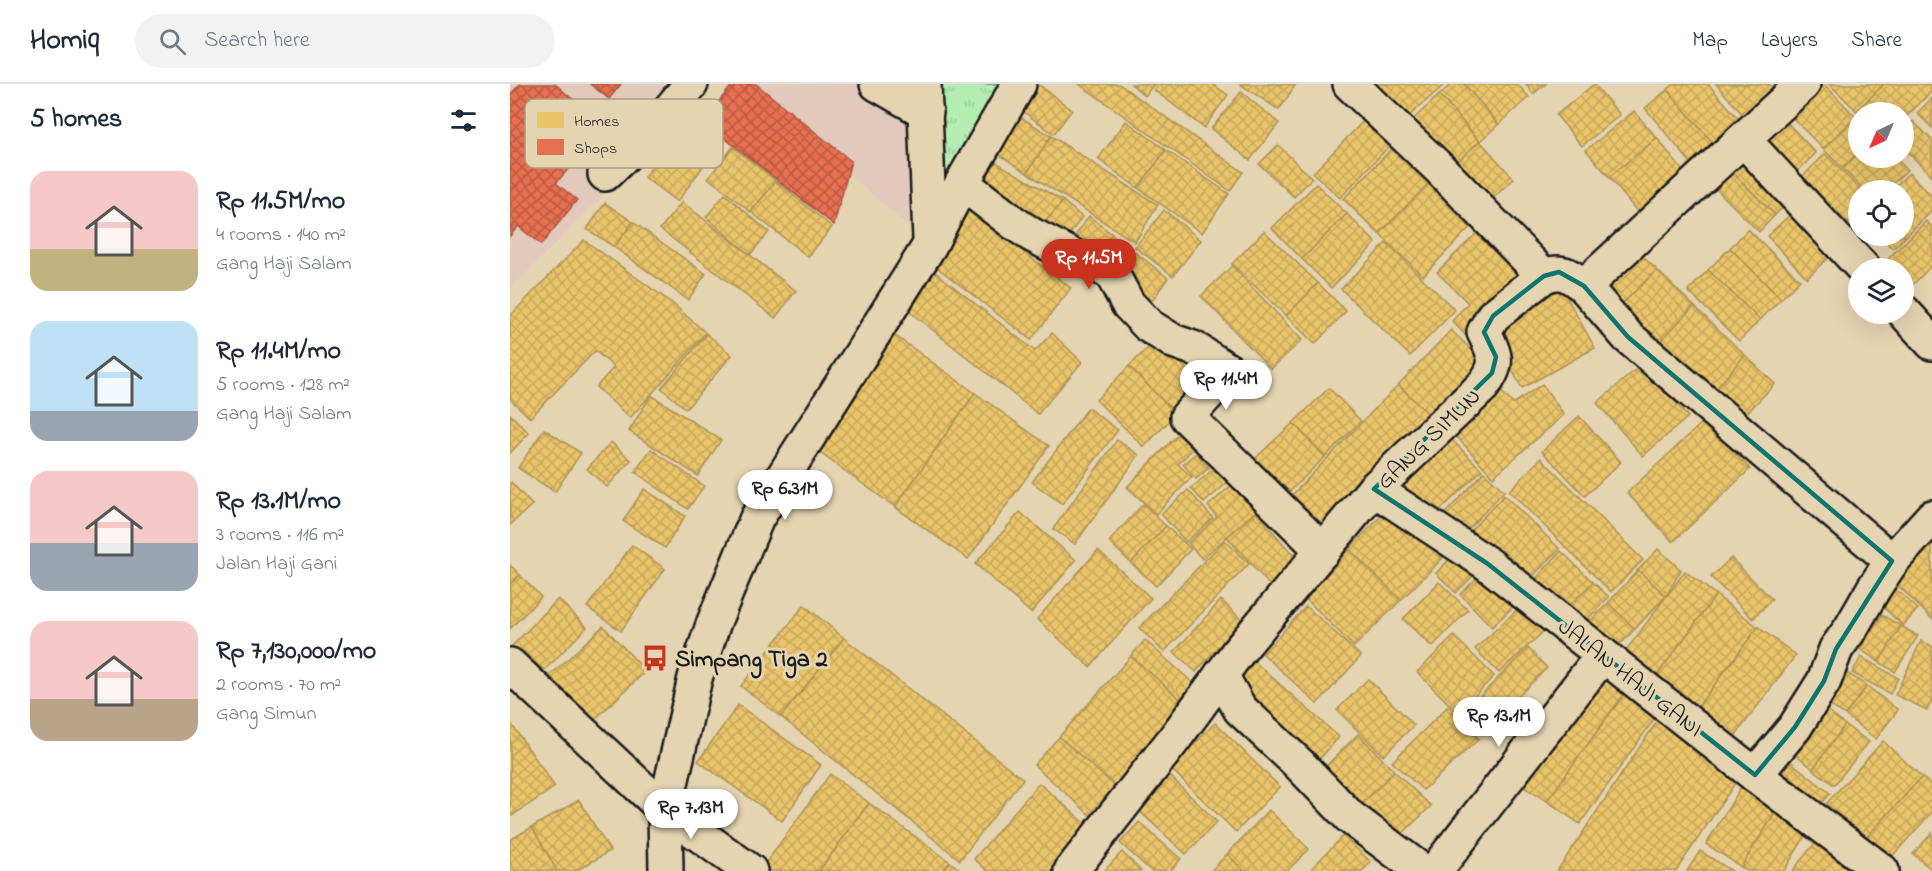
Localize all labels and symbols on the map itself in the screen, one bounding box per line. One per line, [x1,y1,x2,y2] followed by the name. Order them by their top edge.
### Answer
[525,99,723,168] legend
[1848,102,1914,168] north arrow
[574,110,619,134] text: Homes
[574,137,617,161] text: Shops
[1027,239,1151,290] pin: Rp 11.5M
[1164,360,1288,411] pin: Rp 11.4M
[1369,381,1490,499] street label: GANG SIMUN
[723,470,847,521] pin: Rp 6.31M
[1549,611,1710,747] street label: JALAN HAJI GANI
[640,643,670,673] bus stop icon: Simpang Tiga 2
[675,643,828,679] place label: Simpang Tiga 2
[1437,697,1561,748] pin: Rp 13.1M
[629,789,753,840] pin: Rp 7.13M

